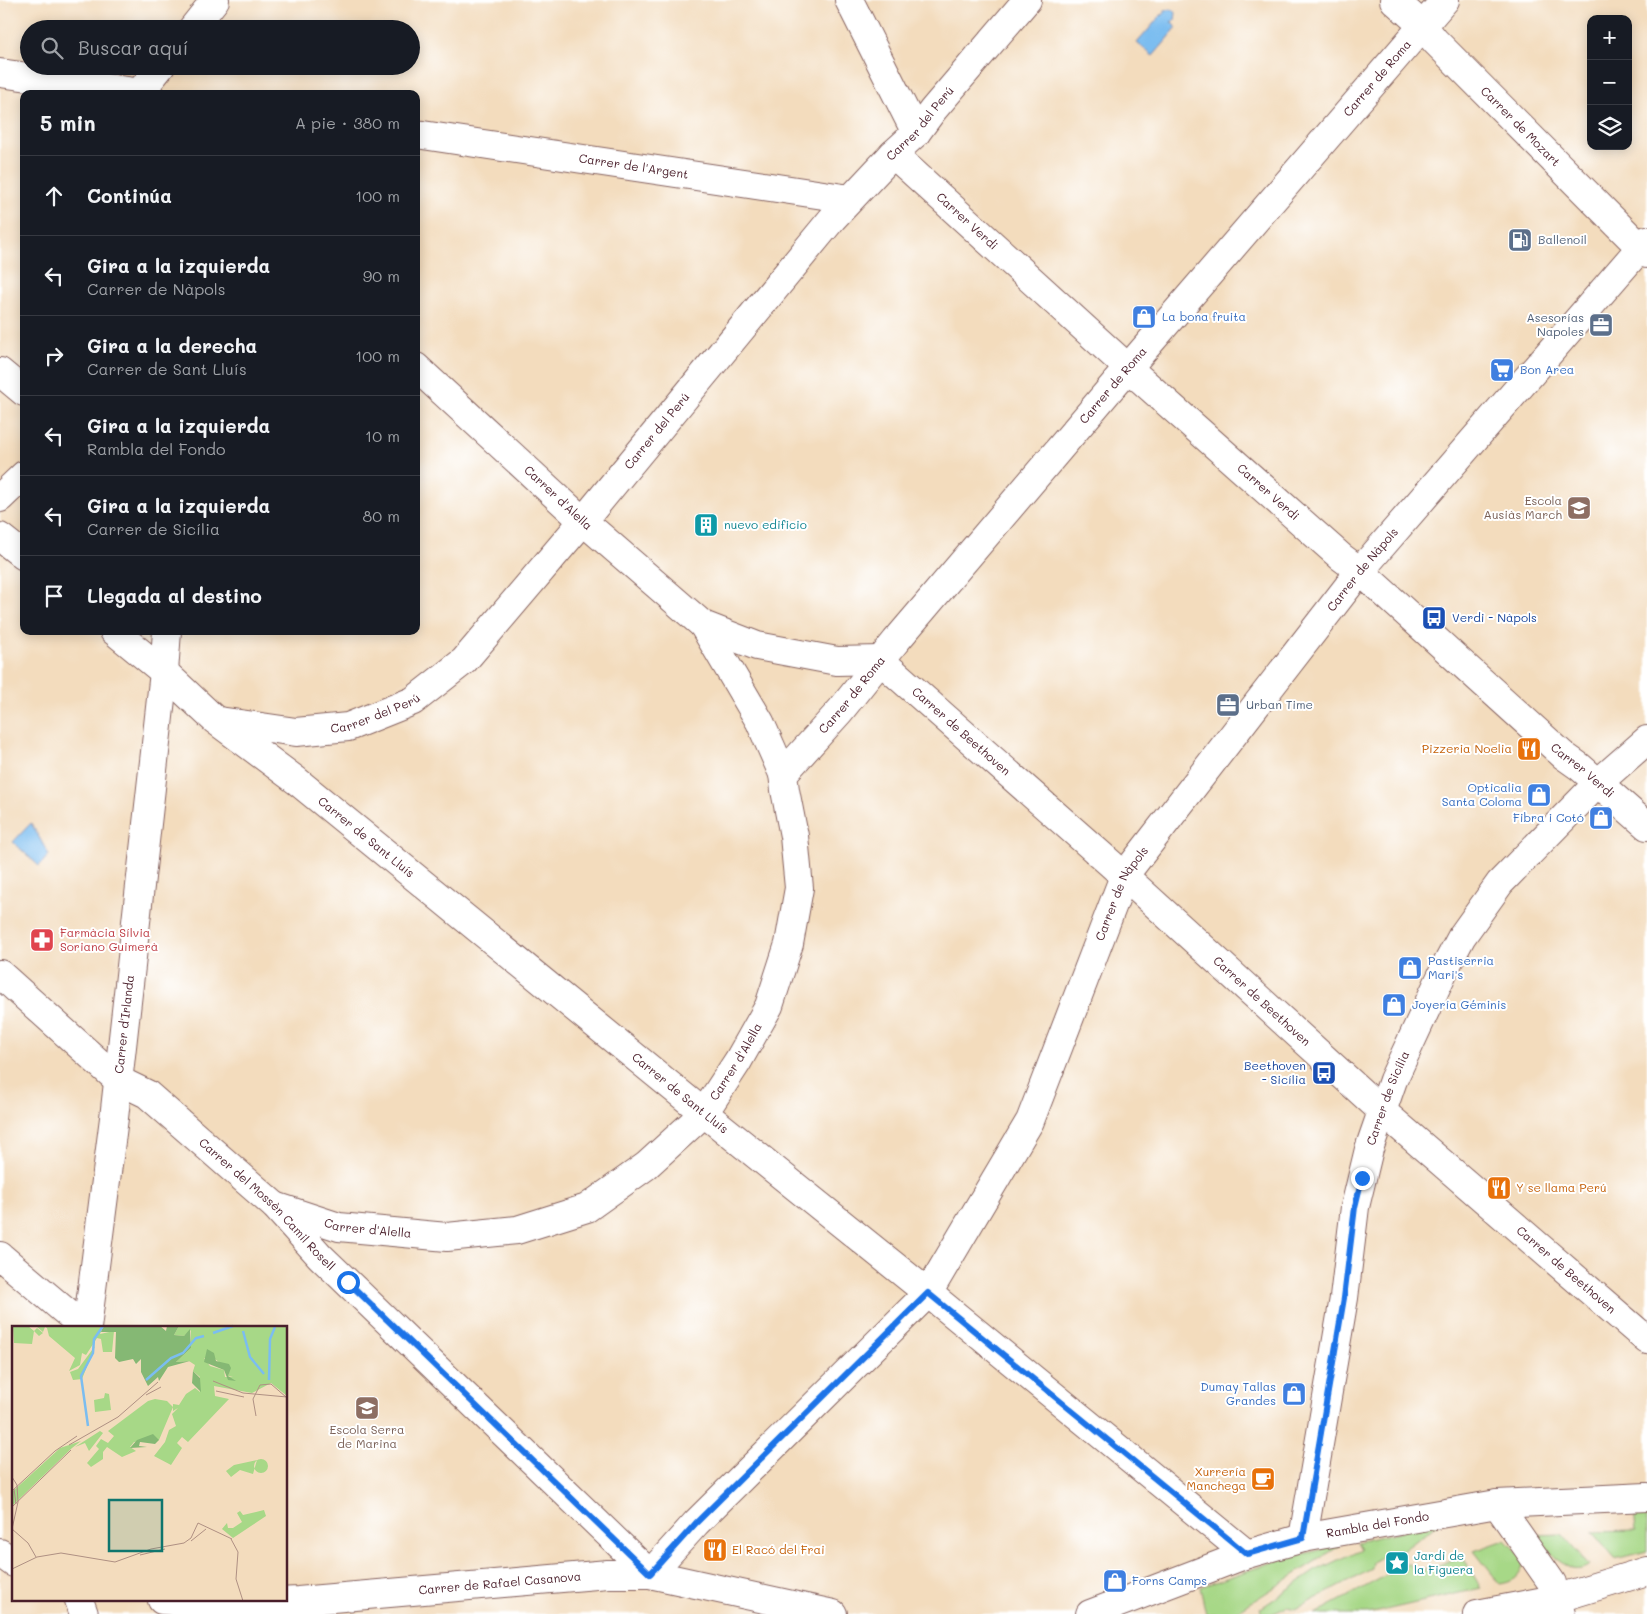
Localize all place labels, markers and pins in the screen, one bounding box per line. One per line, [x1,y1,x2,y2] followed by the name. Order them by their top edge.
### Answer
[1507,227,1533,253] fuel station icon: Ballenoil
[1538,231,1587,247] place label: Ballenoil
[1131,304,1157,330] shop icon: La bona fruita
[1162,308,1246,324] place label: La bona fruita
[1526,309,1584,339] place label: Asesorías Napoles
[1588,312,1614,338] office icon: Asesorías Napoles
[1489,357,1515,383] supermarket icon: Bon Area
[1520,361,1574,377] place label: Bon Area
[1484,492,1562,522] place label: Escola Ausiàs March
[1566,495,1592,521] school or university icon: Escola Ausiàs March
[693,512,719,538] building icon: nuevo edificio
[724,516,807,532] place label: nuevo edificio
[1421,605,1447,631] bus stop icon: Verdi - Nàpols
[1452,609,1537,625] place label: Verdi - Nàpols
[1215,692,1241,718] office icon: Urban Time
[1246,696,1313,712] place label: Urban Time
[1516,736,1542,762] restaurant icon: Pizzeria Noelia
[1422,740,1512,756] place label: Pizzeria Noelia
[1442,779,1522,809] place label: Opticalia Santa Coloma
[1526,782,1552,808] shop icon: Opticalia Santa Coloma
[1588,805,1614,831] shop icon: Fibra i Cotó
[1513,809,1584,825] place label: Fibra i Cotó
[60,924,158,954] place label: Farmàcia Sílvia Soriano Guimerà
[29,927,55,953] pharmacy icon: Farmàcia Sílvia Soriano Guimerà
[1428,952,1494,982] place label: Pastiserria Mari's
[1397,955,1423,981] shop icon: Pastiserria Mari's
[1381,992,1407,1018] shop icon: Joyería Géminis
[1412,996,1506,1012] place label: Joyería Géminis
[1244,1057,1306,1087] place label: Beethoven - Sicília
[1311,1060,1337,1086] bus stop icon: Beethoven - Sicília
[1486,1175,1512,1201] restaurant icon: Y se llama Perú
[1516,1179,1607,1195] place label: Y se llama Perú
[1201,1378,1276,1408] place label: Dumay Tallas Grandes
[1281,1381,1307,1407] shop icon: Dumay Tallas Grandes
[354,1395,380,1421] school or university icon: Escola Serra de Marina
[330,1421,404,1451] place label: Escola Serra de Marina
[1187,1463,1246,1493] place label: Xurrería Manchega
[1250,1466,1276,1492] cafe icon: Xurrería Manchega
[702,1537,728,1563] restaurant icon: El Racó del Frai
[732,1541,825,1557] place label: El Racó del Frai
[1414,1547,1473,1577] place label: Jardi de la Figuera
[1384,1550,1410,1576] place icon: Jardi de la Figuera
[1102,1568,1128,1594] shop icon: Forns Camps
[1132,1572,1207,1588] place label: Forns Camps

